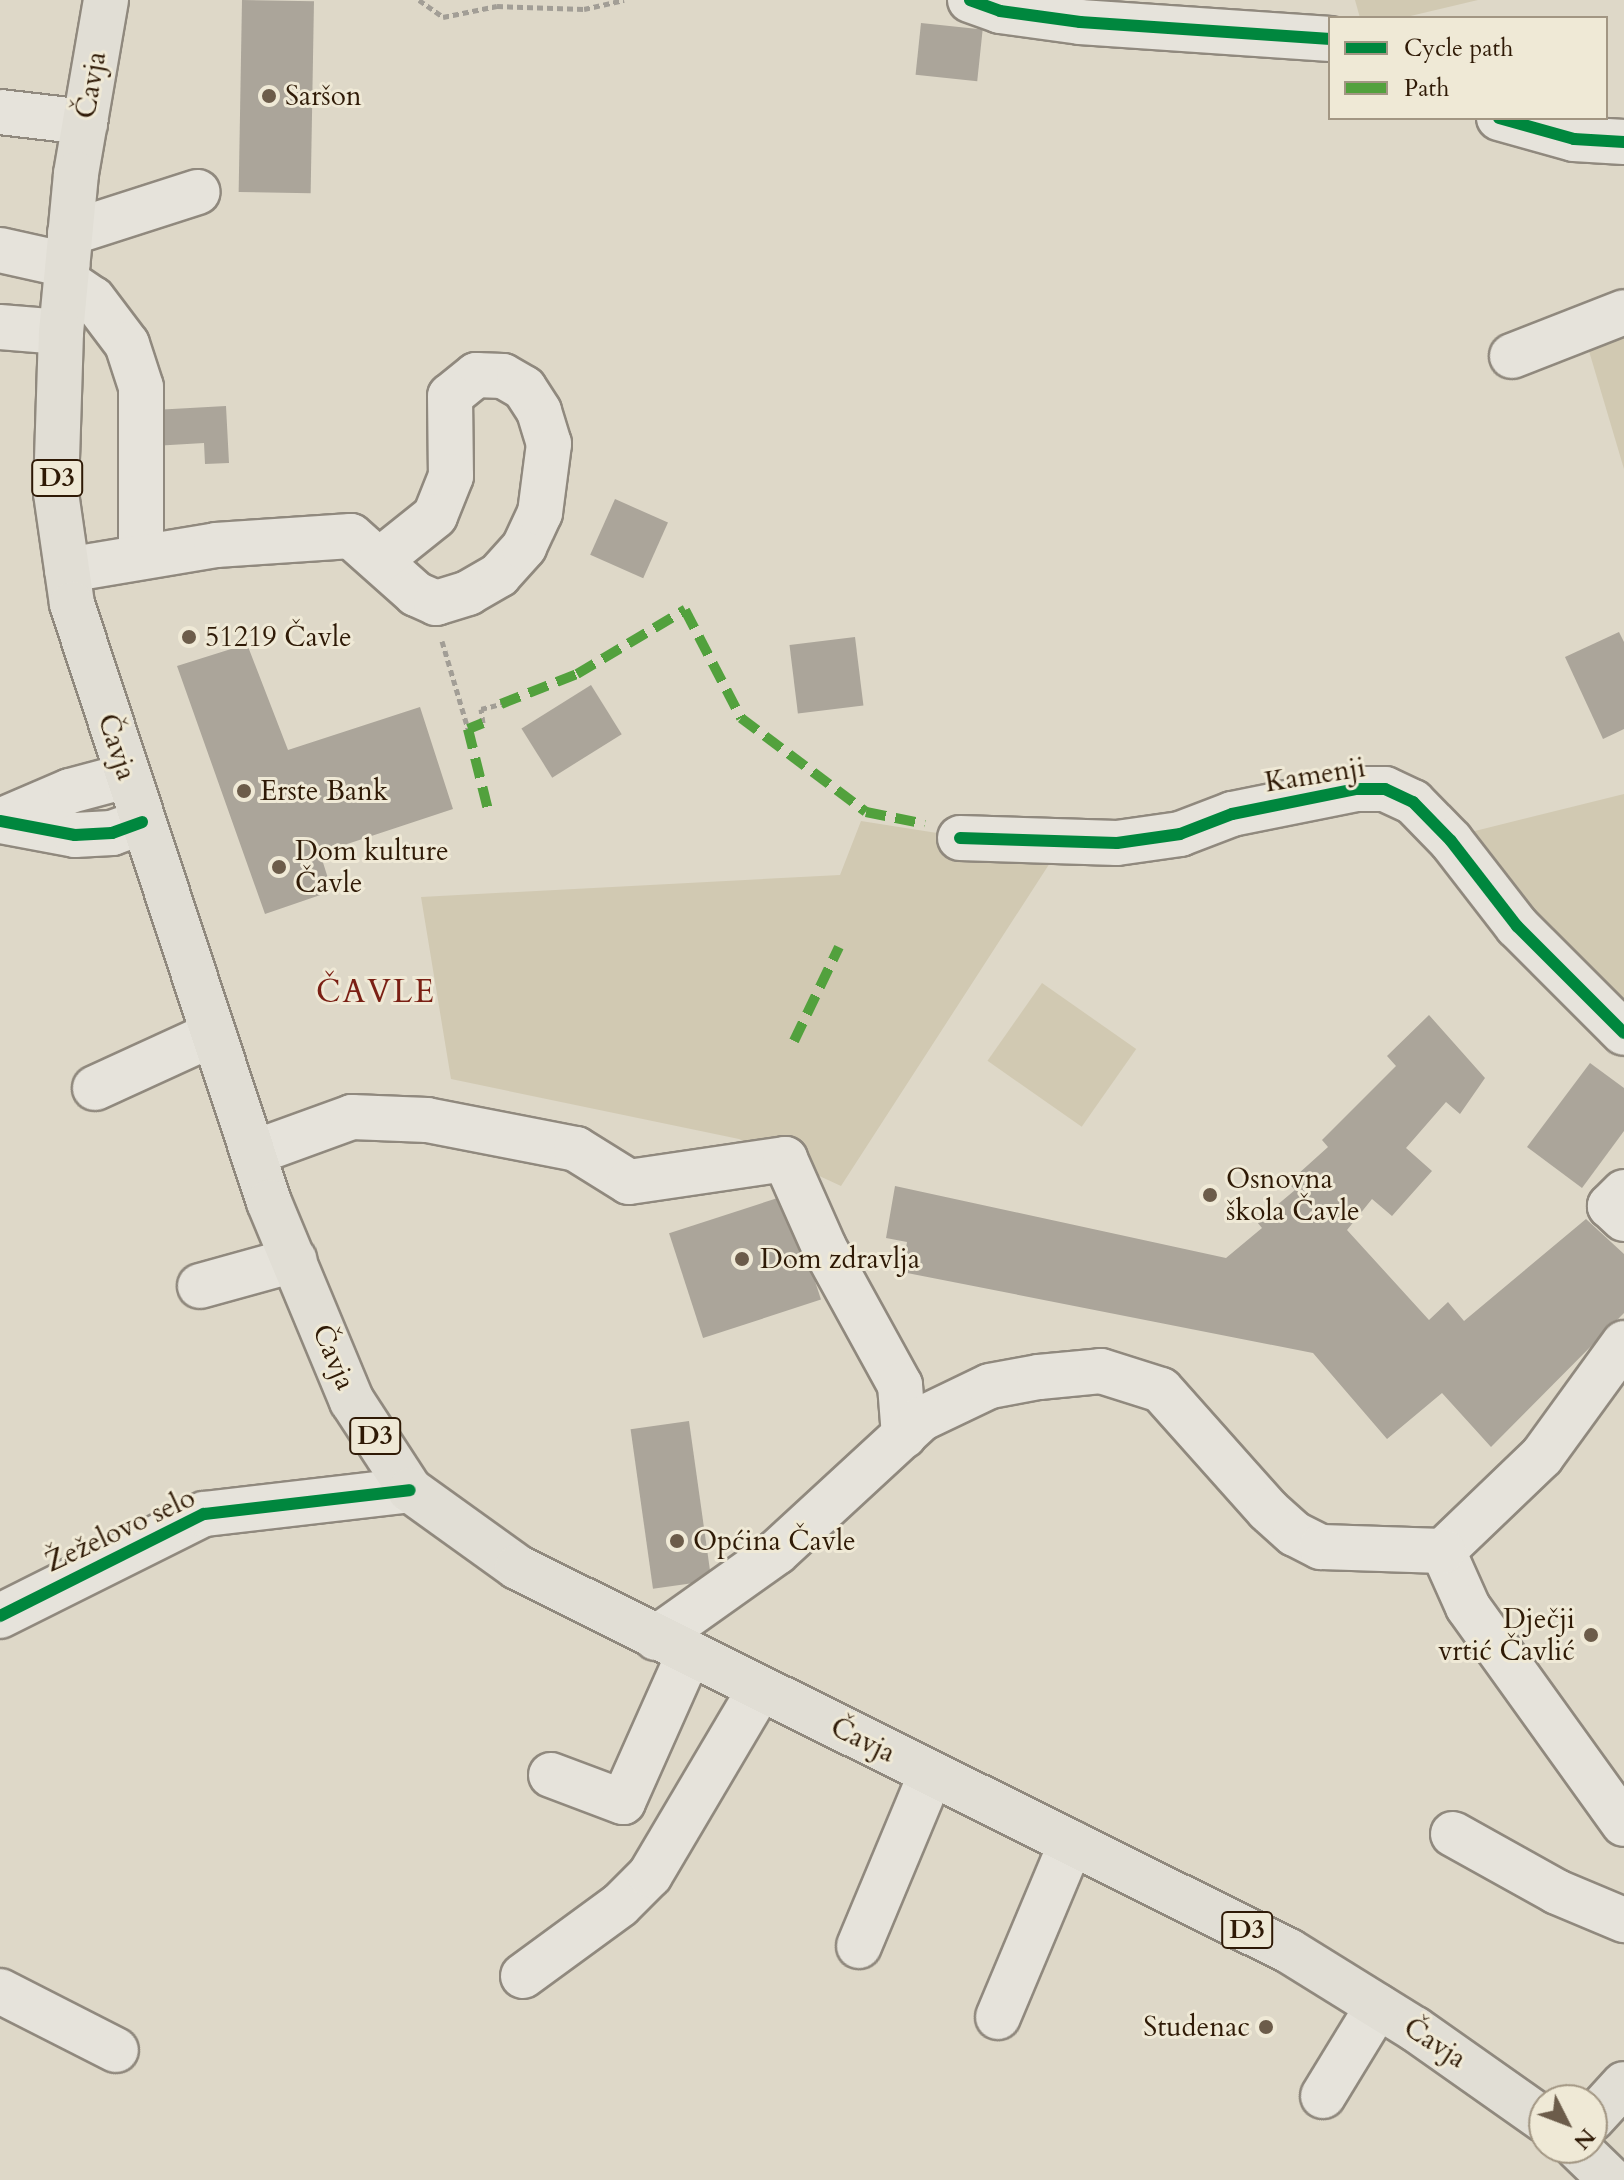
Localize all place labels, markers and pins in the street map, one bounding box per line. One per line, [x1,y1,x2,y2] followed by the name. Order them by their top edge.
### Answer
[285,79,362,113] place label: Saršon
[260,87,278,105] marker: Saršon
[205,620,352,654] place label: 51219 Čavle
[180,628,198,646] marker: 51219 Čavle
[260,774,388,808] place label: Erste Bank
[235,782,253,800] marker: Erste Bank
[295,834,449,900] place label: Dom kulture Čavle
[270,858,288,876] marker: Dom kulture Čavle
[1226,1162,1360,1228] place label: Osnovna škola Čavle
[1201,1186,1219,1204] marker: Osnovna škola Čavle
[760,1242,920,1276] place label: Dom zdravlja
[731,1248,753,1270] marker: Dom zdravlja
[693,1524,856,1558] place label: Općina Čavle
[668,1532,686,1550] marker: Općina Čavle
[1438,1602,1575,1668] place label: Dječji vrtić Čavlić
[1582,1626,1600,1644] marker: Dječji vrtić Čavlić
[1143,2010,1250,2044] place label: Studenac
[1257,2018,1275,2036] marker: Studenac

